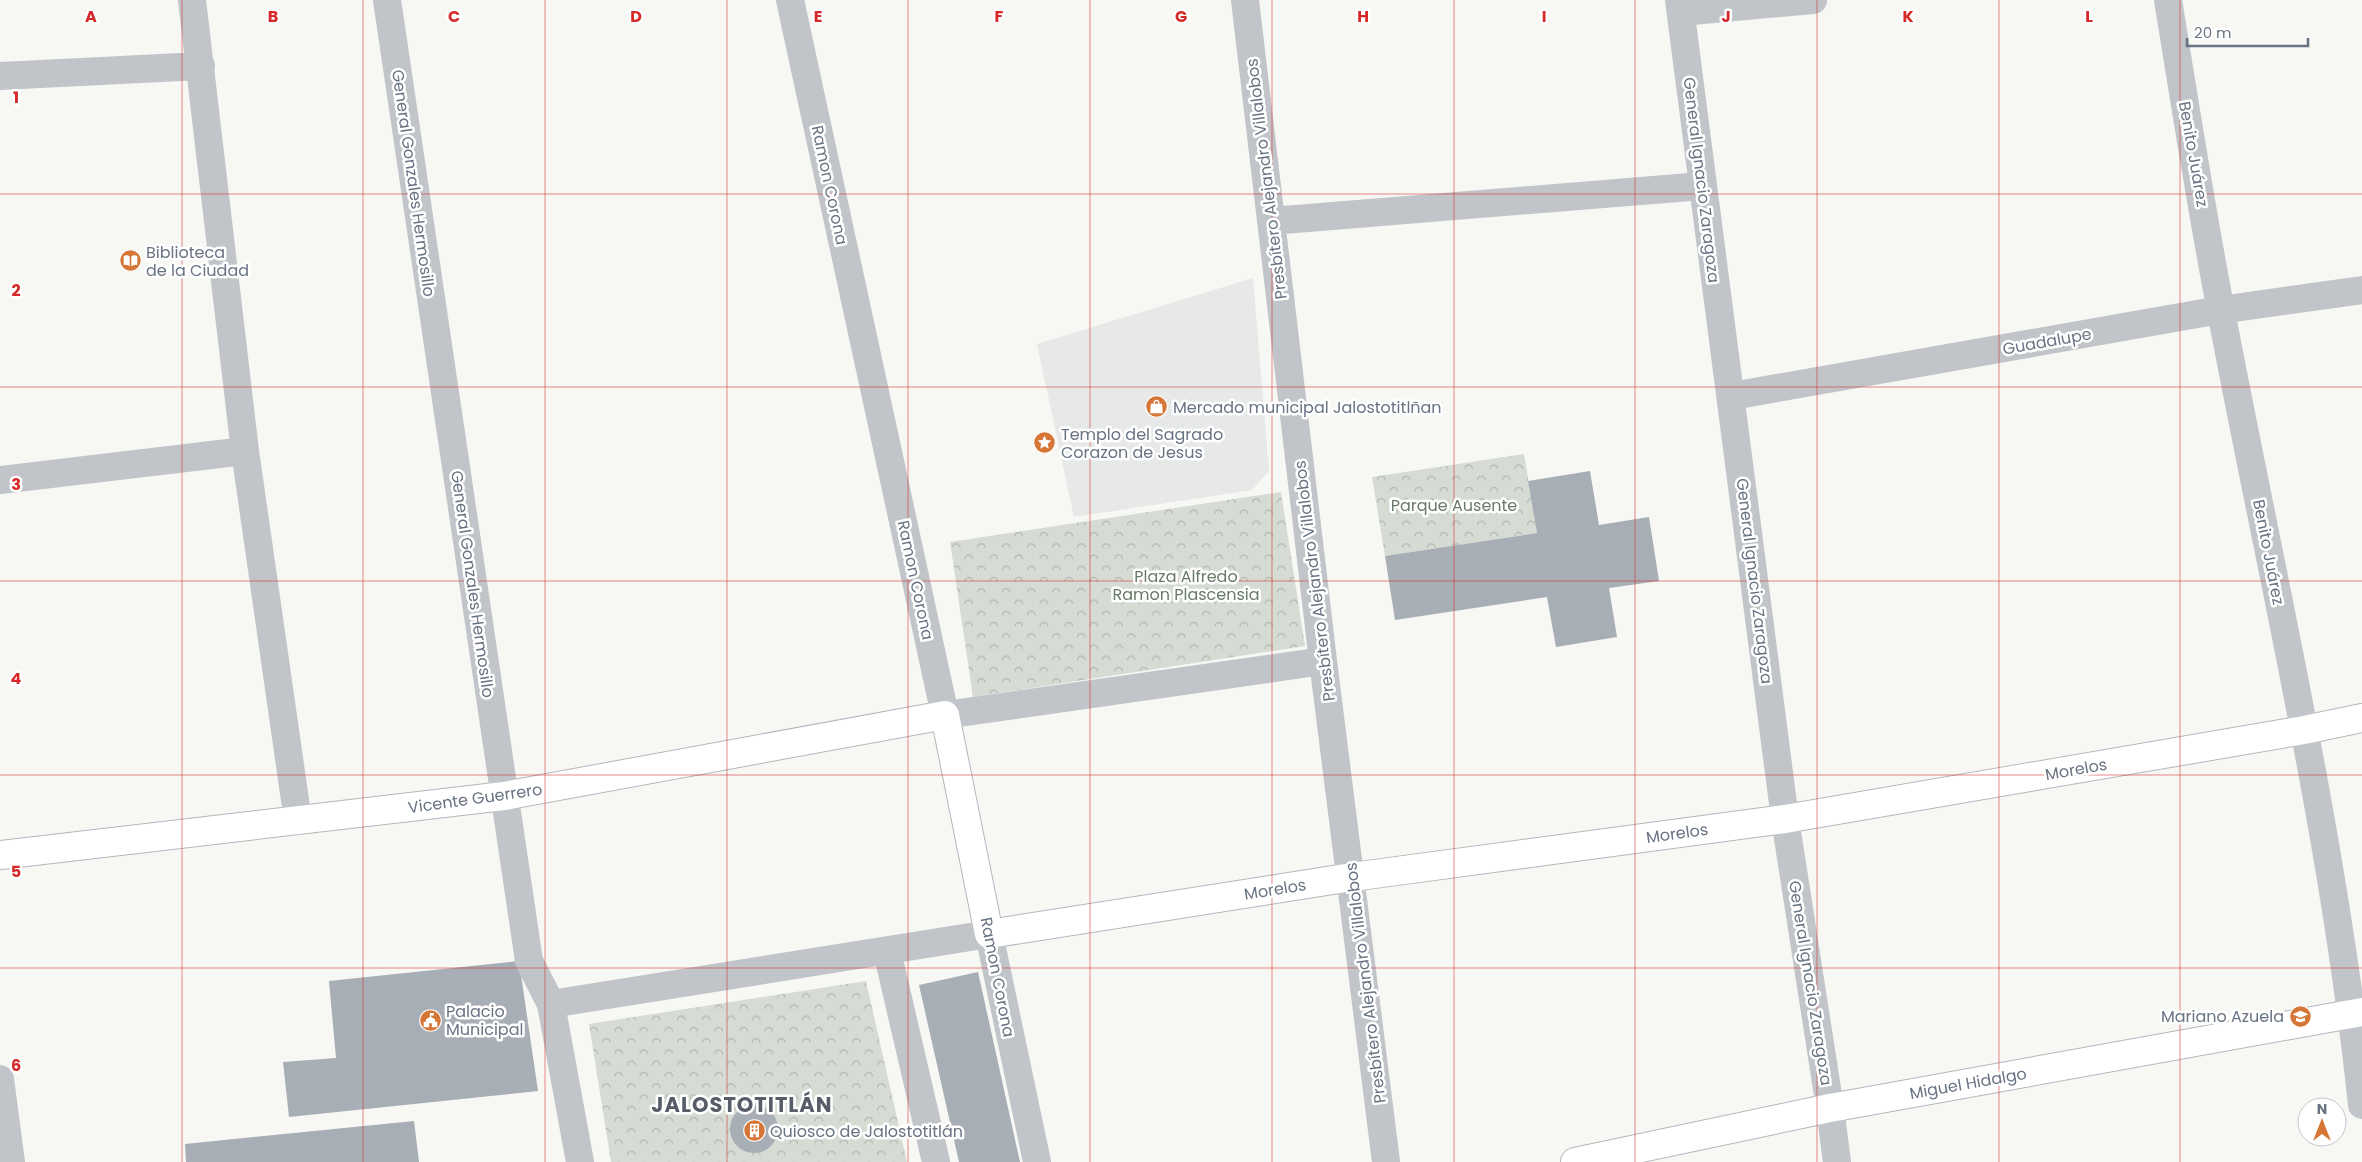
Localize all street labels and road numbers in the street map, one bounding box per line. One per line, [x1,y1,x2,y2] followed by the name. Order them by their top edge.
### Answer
[1240,57,1293,301] street label: Presbítero Alejandro Villalobos
[386,68,441,298] street label: General Gonzales Hermosillo
[1677,76,1726,284] street label: General Ignacio Zaragoza
[2173,99,2214,209] street label: Benito Juárez
[806,123,853,247] street label: Ramon Corona
[2001,322,2093,361] street label: Guadalupe
[1288,459,1341,703] street label: Presbítero Alejandro Villalobos
[445,469,500,699] street label: General Gonzales Hermosillo
[1730,477,1779,685] street label: General Ignacio Zaragoza
[2247,497,2290,607] street label: Benito Juárez
[892,518,939,642] street label: Ramon Corona
[2043,753,2109,786] street label: Morelos
[406,778,544,819] street label: Vicente Guerrero
[1645,818,1710,849] street label: Morelos
[1339,861,1392,1105] street label: Presbítero Alejandro Villalobos
[1242,873,1308,906] street label: Morelos
[1783,879,1838,1087] street label: General Ignacio Zaragoza
[975,915,1020,1039] street label: Ramon Corona
[1908,1062,2028,1105] street label: Miguel Hidalgo

